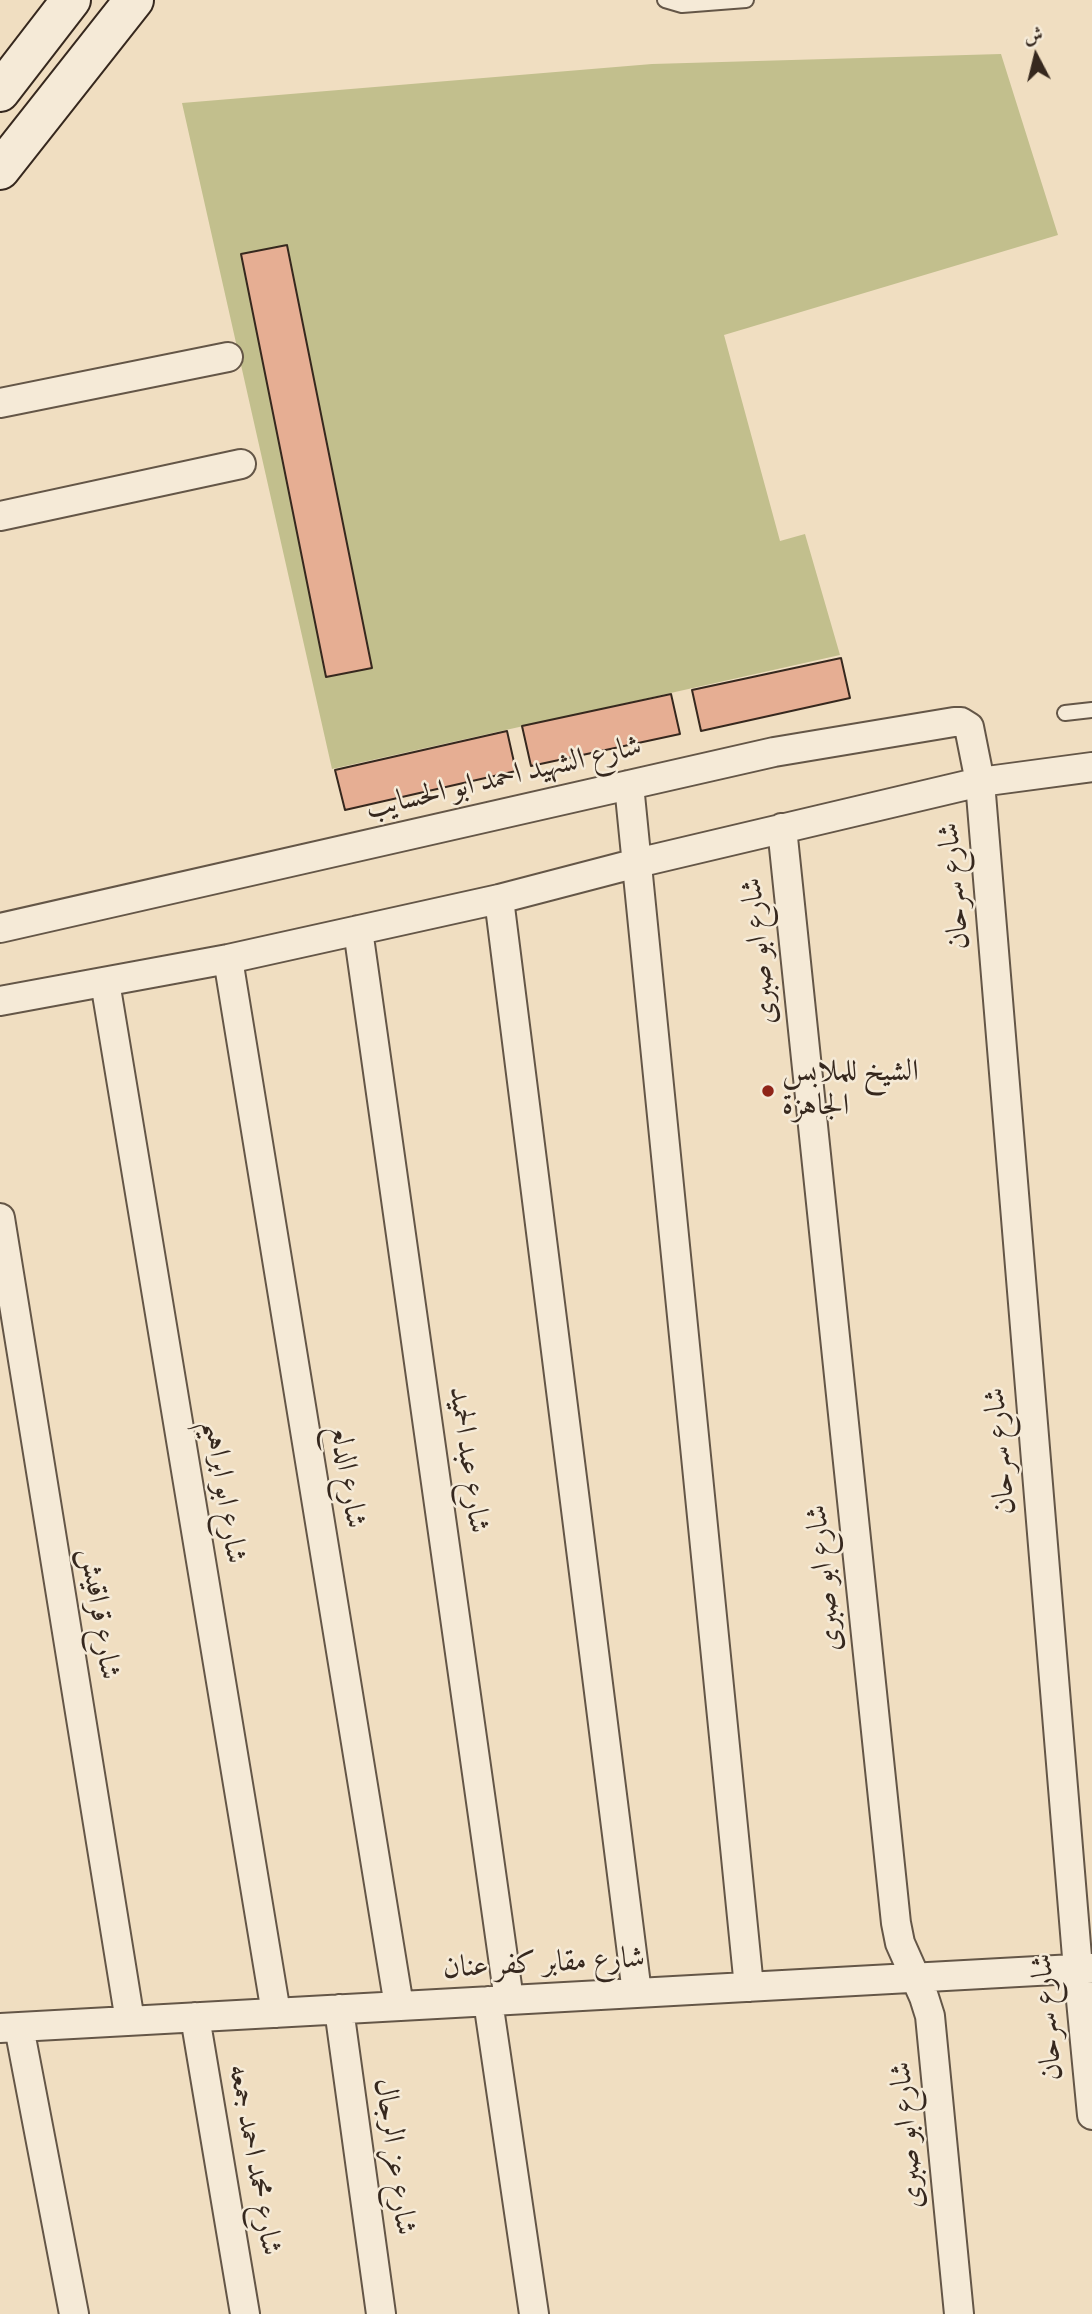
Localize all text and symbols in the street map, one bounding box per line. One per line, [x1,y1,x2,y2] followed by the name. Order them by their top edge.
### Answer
[1001,21,1071,91] north arrow
[1023,22,1044,48] text: ش
[362,730,646,828] street label: شارع الشهيد احمد ابو الحسايب
[933,821,979,951] street label: شارع سرحان
[735,876,787,1026] street label: شارع ابو صبرى
[782,1056,919,1126] place label: الشيخ للملابس الجاهزة
[760,1083,776,1099] marker: الشيخ للملابس الجاهزة
[439,1384,495,1536] street label: شارع عبد الحميد
[979,1386,1025,1516] street label: شارع سرحان
[194,1418,252,1566] street label: شارع ابو ابراهيم
[320,1423,372,1531] street label: شارع الدلع
[800,1503,852,1653] street label: شارع ابو صبرى
[70,1546,126,1682] street label: شارع قراقيش
[442,1942,646,1988] street label: شارع مقابر كفر عنان
[1026,1952,1072,2082] street label: شارع سرحان
[885,2060,933,2210] street label: شارع ابو صبرى
[218,2061,288,2259] street label: شارع محمد احمد جمعه
[364,2076,422,2238] street label: شارع عز الرجال

